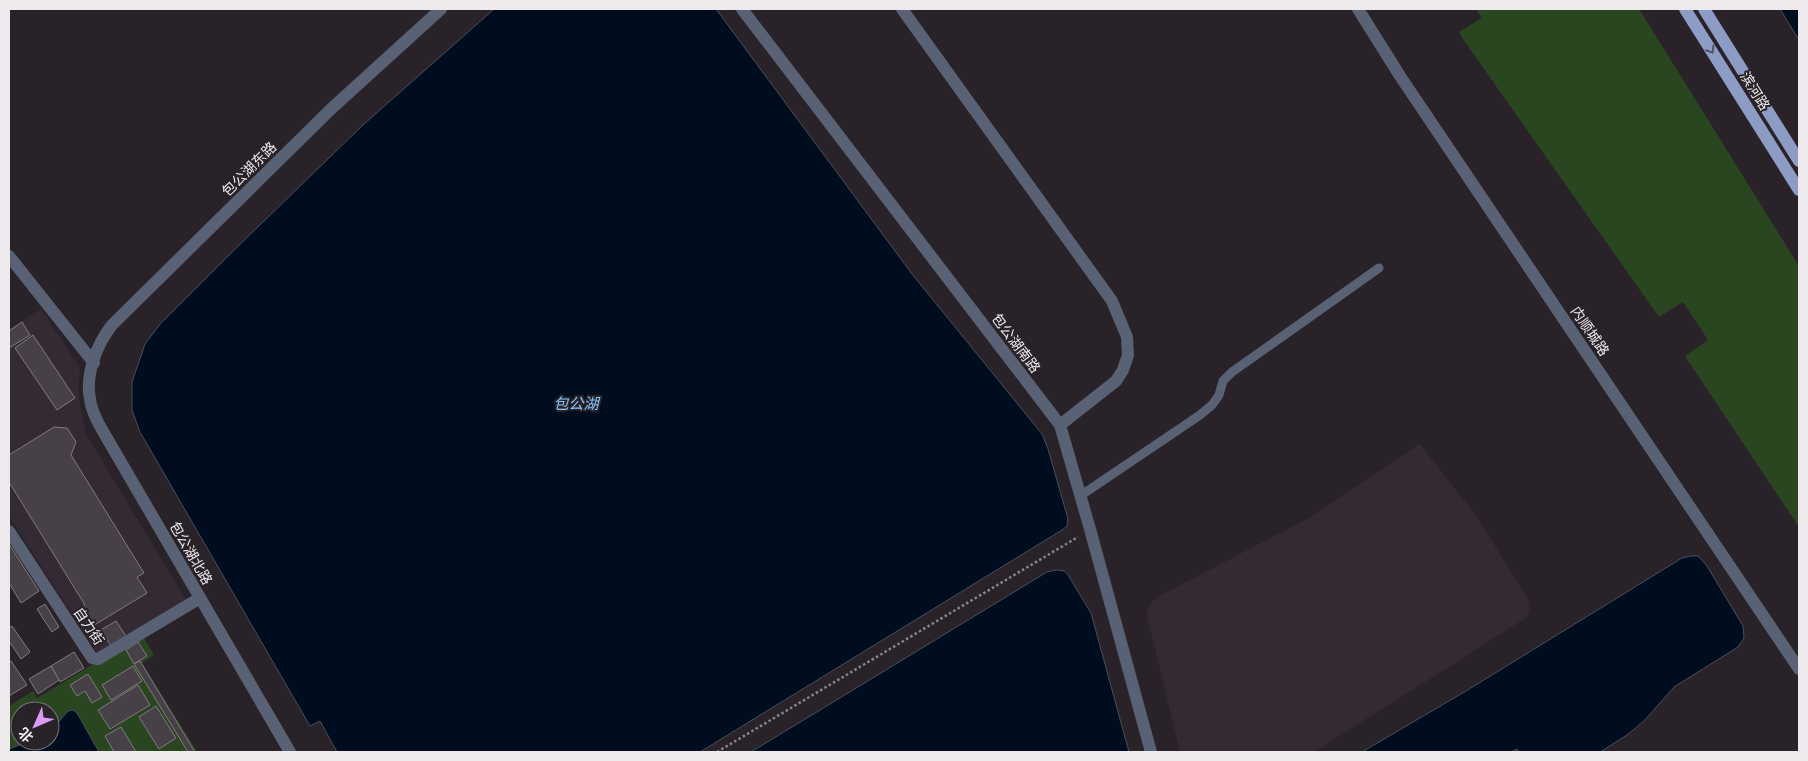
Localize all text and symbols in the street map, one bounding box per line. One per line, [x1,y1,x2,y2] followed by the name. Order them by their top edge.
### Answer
[1705,45,1715,54] one-way arrow
[1737,69,1773,113] street label: 滨河路
[219,139,279,199] street label: 包公湖东路
[1568,303,1612,359] street label: 内顺城路
[989,310,1043,376] street label: 包公湖南路
[553,396,600,412] water label: 包公湖
[167,519,215,587] street label: 包公湖北路
[71,604,107,648] street label: 自力街
[10,701,60,751] north arrow
[15,725,36,746] text: 北

